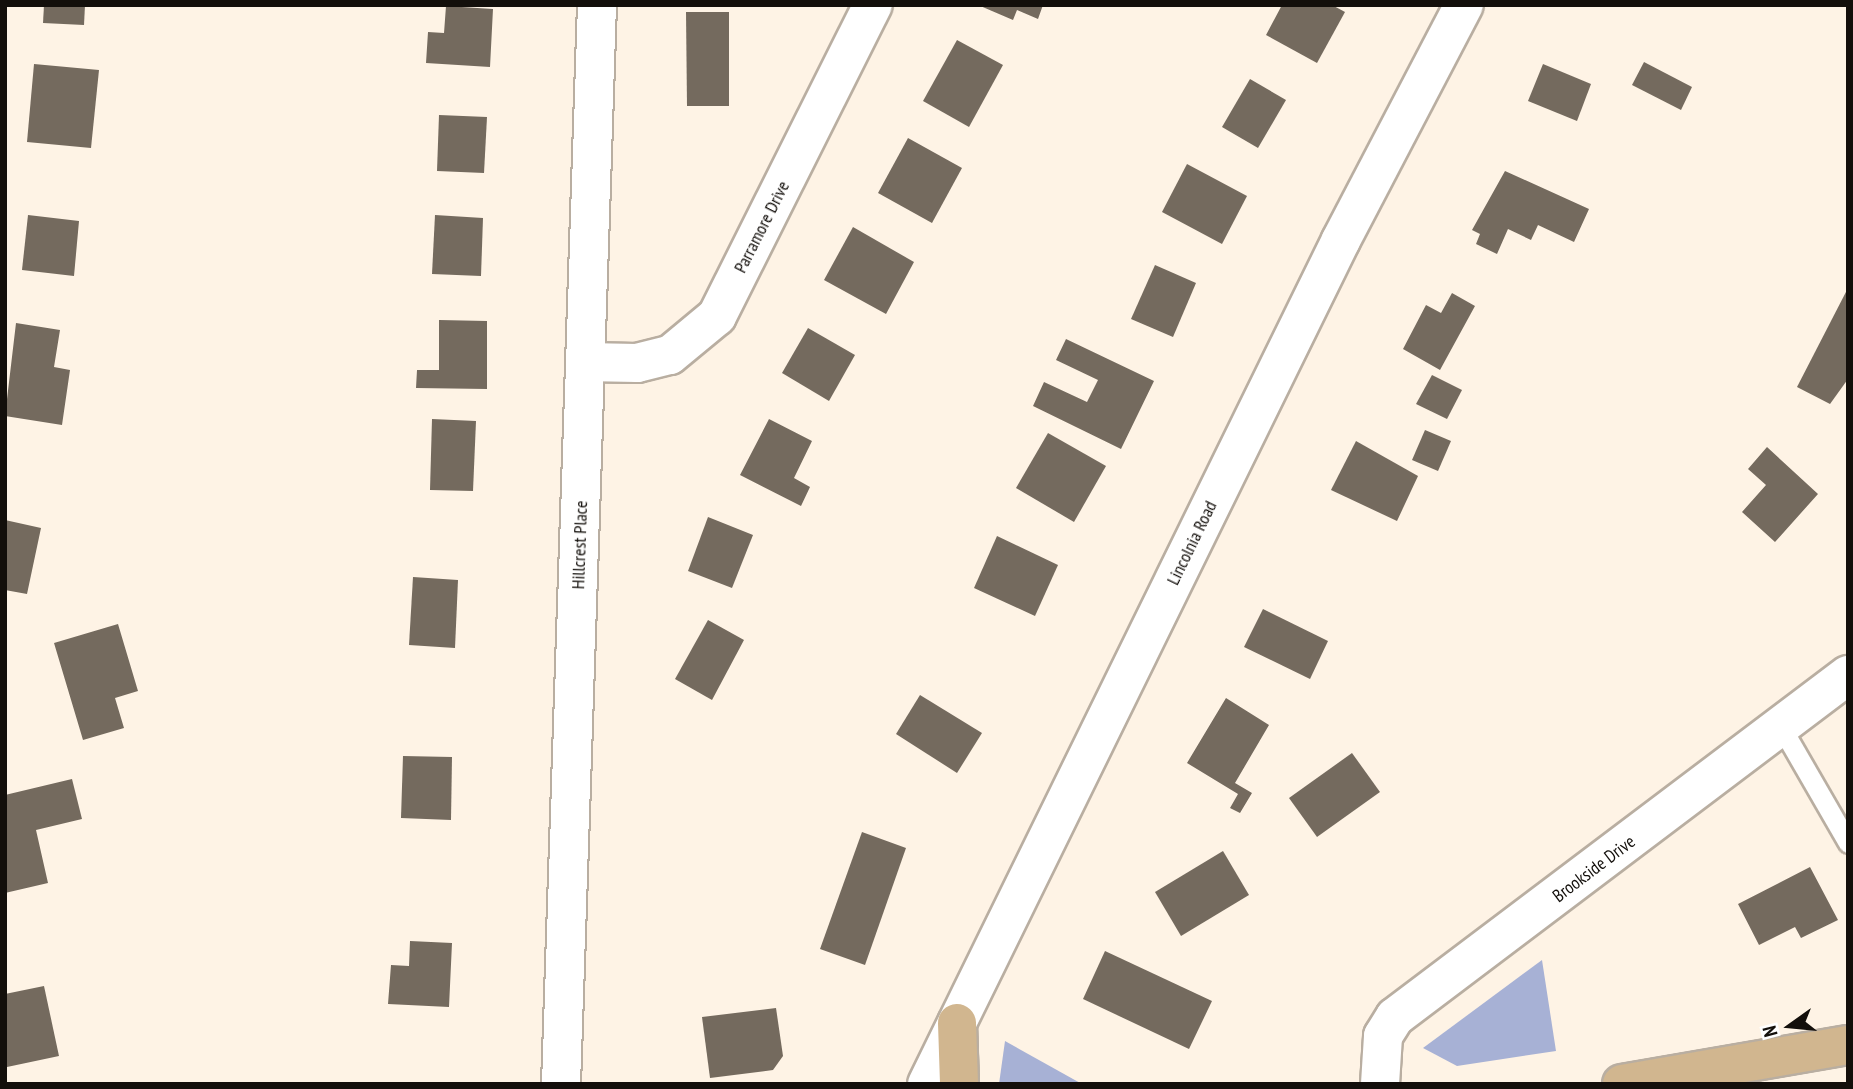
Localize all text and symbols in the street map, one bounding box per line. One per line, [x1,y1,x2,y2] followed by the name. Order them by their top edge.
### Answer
[730,177,794,277] street label: Parramore Drive
[1162,497,1222,589] street label: Lincolnia Road
[568,500,592,590] street label: Hillcrest Place
[1548,831,1640,907] street label: Brookside Drive
[1755,991,1825,1061] north arrow
[1757,1023,1783,1040] text: N

